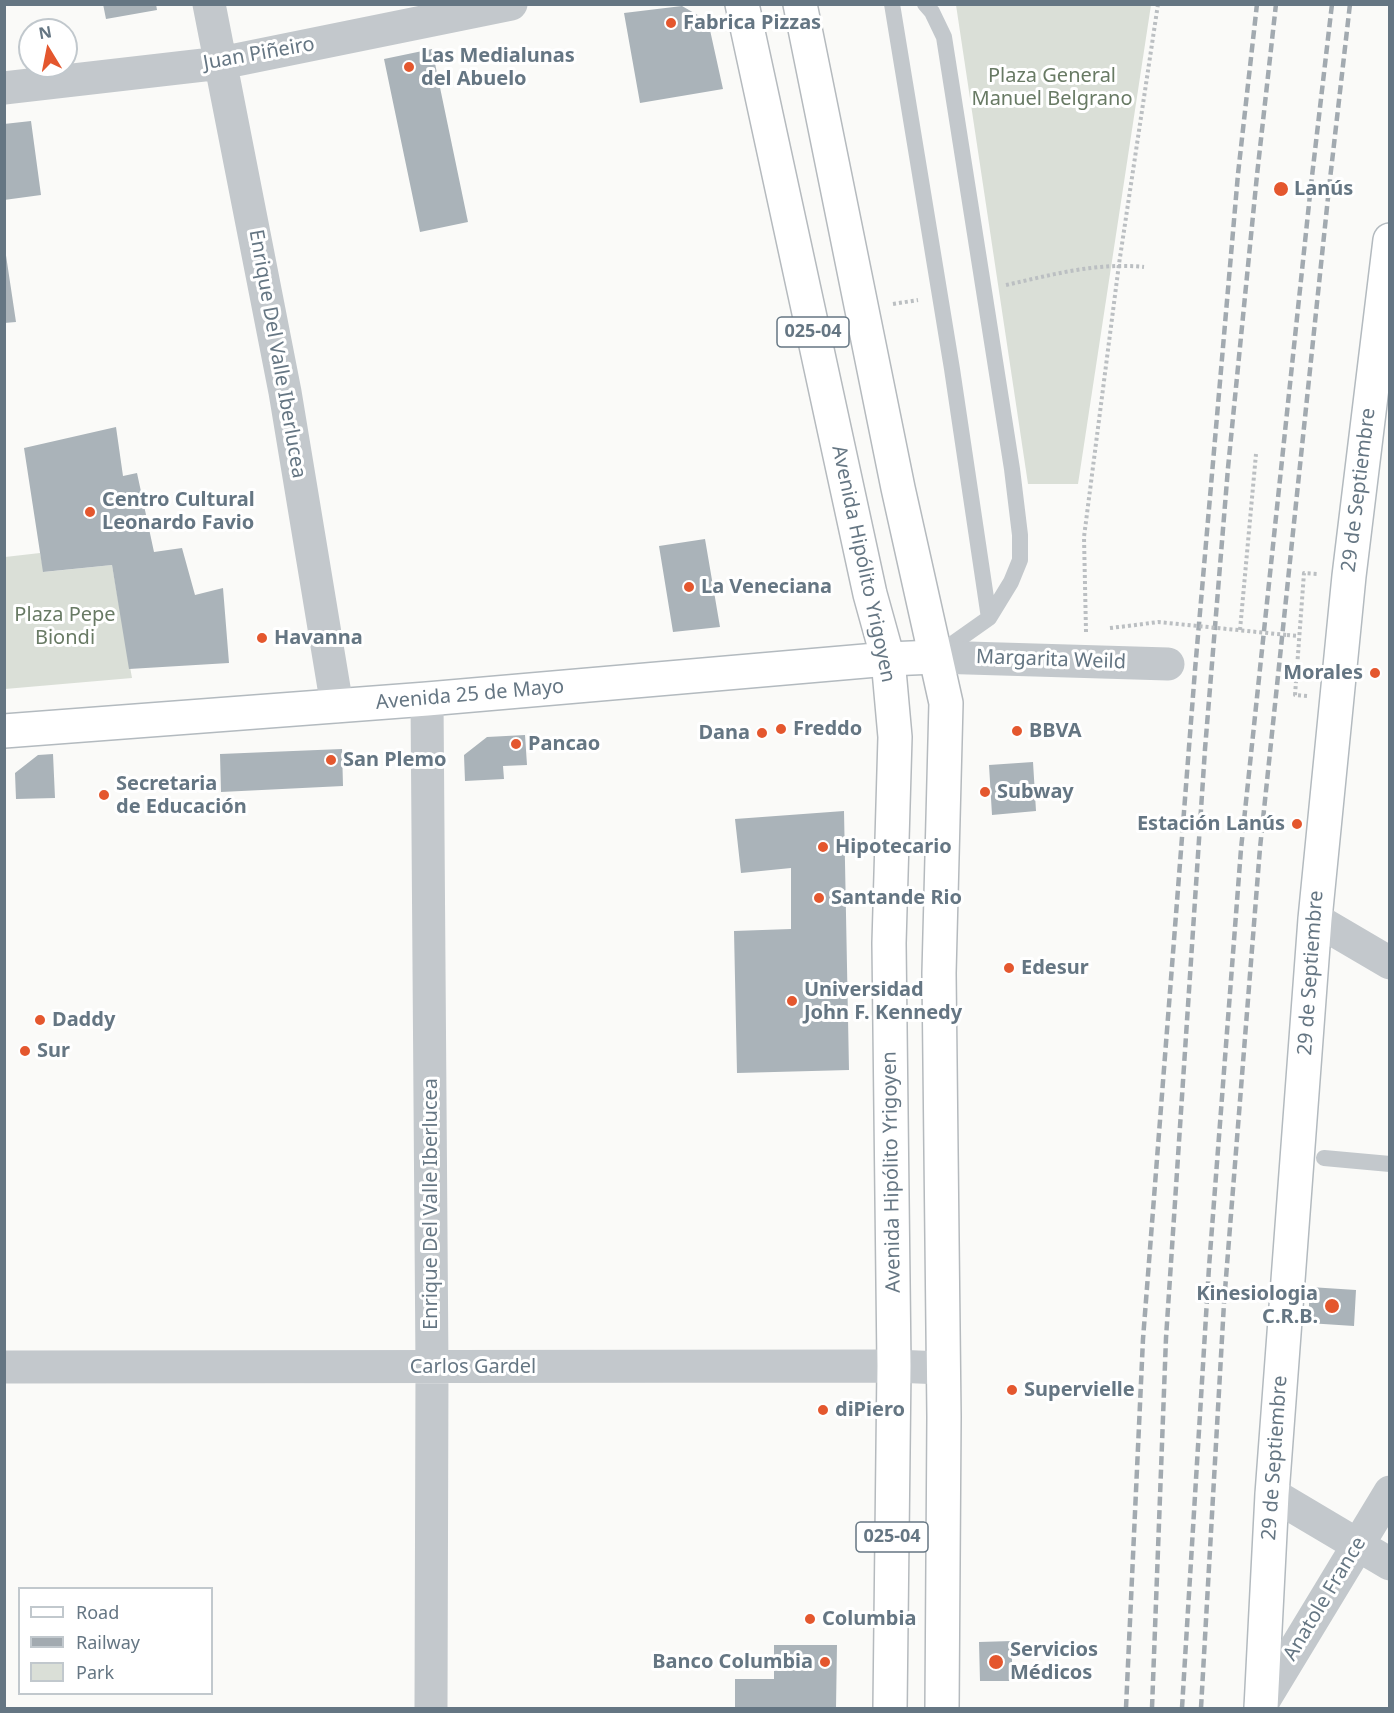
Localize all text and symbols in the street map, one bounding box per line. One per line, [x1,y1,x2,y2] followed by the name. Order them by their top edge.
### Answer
[683,11,821,35] place label: Fabrica Pizzas
[664,16,678,30] marker: Fabrica Pizzas
[18,18,78,78] north arrow
[37,20,54,44] text: N
[201,32,317,76] street label: Juan Piñeiro
[421,44,575,91] place label: Las Medialunas del Abuelo
[402,60,416,74] marker: Las Medialunas del Abuelo
[972,64,1132,111] park label: Plaza General Manuel Belgrano
[1294,177,1353,201] place label: Lanús
[1272,180,1290,198] marker: Lanús
[243,228,311,480] street label: Enrique Del Valle Iberlucea
[777,317,849,347] road number: 025-04
[1337,407,1381,573] street label: 29 de Septiembre
[826,443,900,685] street label: Avenida Hipólito Yrigoyen
[102,488,255,535] place label: Centro Cultural Leonardo Favio
[83,505,97,519] marker: Centro Cultural Leonardo Favio
[701,575,832,599] place label: La Veneciana
[682,580,696,594] marker: La Veneciana
[14,603,116,650] park label: Plaza Pepe Biondi
[274,626,363,650] place label: Havanna
[255,631,269,645] marker: Havanna
[976,645,1126,675] street label: Margarita Weild
[1283,661,1363,685] place label: Morales
[1368,666,1382,680] marker: Morales
[375,675,565,715] street label: Avenida 25 de Mayo
[793,717,862,741] place label: Freddo
[1029,719,1082,743] place label: BBVA
[698,721,750,745] place label: Dana
[774,722,788,736] marker: Freddo
[1010,724,1024,738] marker: BBVA
[755,726,769,740] marker: Dana
[528,732,600,756] place label: Pancao
[509,737,523,751] marker: Pancao
[343,748,447,772] place label: San Plemo
[324,753,338,767] marker: San Plemo
[116,772,247,819] place label: Secretaria de Educación
[997,780,1074,804] place label: Subway
[978,785,992,799] marker: Subway
[97,788,111,802] marker: Secretaria de Educación
[1137,812,1285,836] place label: Estación Lanús
[1290,817,1304,831] marker: Estación Lanús
[835,835,952,859] place label: Hipotecario
[816,840,830,854] marker: Hipotecario
[831,886,962,910] place label: Santande Rio
[1293,890,1329,1056] street label: 29 de Septiembre
[812,891,826,905] marker: Santande Rio
[1021,956,1089,980] place label: Edesur
[1002,961,1016,975] marker: Edesur
[804,978,962,1025] place label: Universidad John F. Kennedy
[785,994,799,1008] marker: Universidad John F. Kennedy
[52,1008,115,1032] place label: Daddy
[33,1013,47,1027] marker: Daddy
[37,1039,70,1063] place label: Sur
[18,1044,32,1058] marker: Sur
[878,1051,906,1293] street label: Avenida Hipólito Yrigoyen
[419,1078,443,1330] street label: Enrique Del Valle Iberlucea
[1196,1282,1318,1329] place label: Kinesiologia C.R.B.
[1323,1297,1341,1315] marker: Kinesiologia C.R.B.
[410,1355,536,1379] street label: Carlos Gardel
[1257,1375,1293,1541] street label: 29 de Septiembre
[1024,1378,1135,1402] place label: Supervielle
[1005,1383,1019,1397] marker: Supervielle
[835,1398,905,1422] place label: diPiero
[816,1403,830,1417] marker: diPiero
[856,1522,928,1552] road number: 025-04
[1279,1533,1371,1665] street label: Anatole France
[18,1587,213,1695] legend
[76,1600,119,1624] text: Road
[822,1607,916,1631] place label: Columbia
[803,1612,817,1626] marker: Columbia
[76,1630,140,1654] text: Railway
[1010,1638,1098,1685] place label: Servicios Médicos
[652,1650,813,1674] place label: Banco Columbia
[987,1653,1005,1671] marker: Servicios Médicos
[818,1655,832,1669] marker: Banco Columbia
[76,1660,114,1684] text: Park

